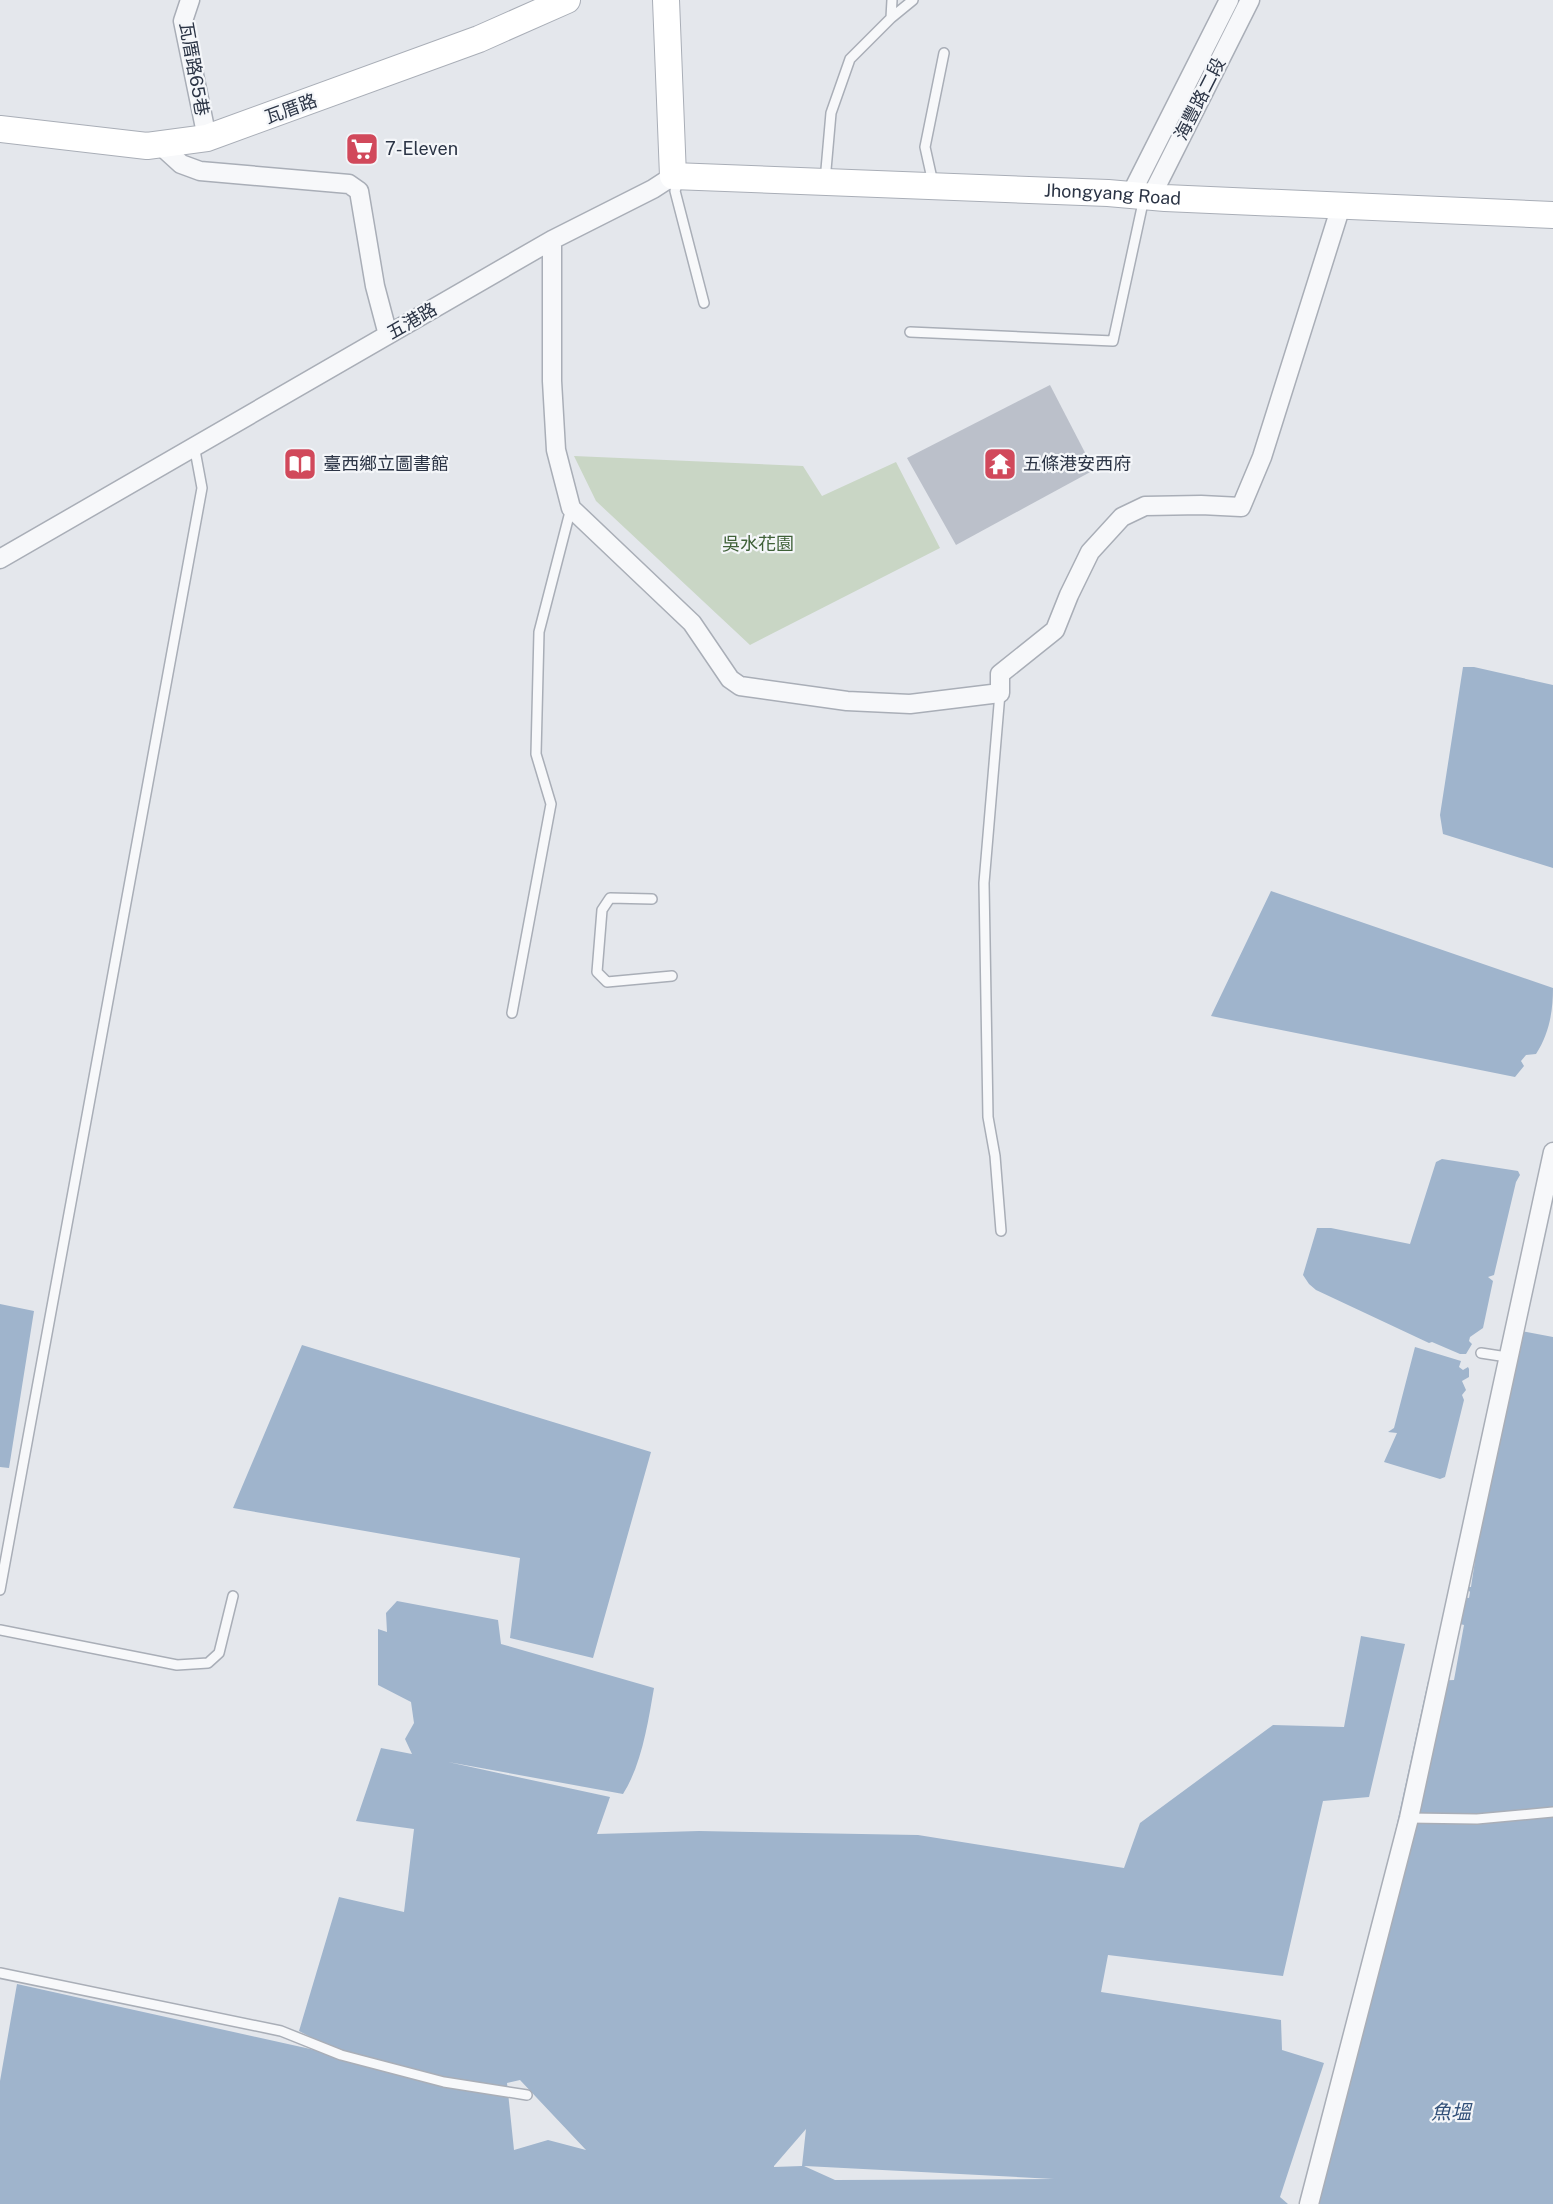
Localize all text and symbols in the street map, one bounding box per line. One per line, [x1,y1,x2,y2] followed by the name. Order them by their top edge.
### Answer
[176,20,213,117] street label: 瓦厝路65巷
[1170,54,1229,144] street label: 海豐路二段
[262,89,320,128] street label: 瓦厝路
[344,131,380,167] supermarket icon: 7-Eleven
[385,138,458,159] place label: 7-Eleven
[1044,180,1181,209] street label: Jhongyang Road
[383,298,440,343] street label: 五港路
[282,446,318,482] library icon: 臺西鄉立圖書館
[982,446,1018,482] temple icon: 五條港安西府
[323,453,449,474] place label: 臺西鄉立圖書館
[1023,453,1131,474] place label: 五條港安西府
[722,533,794,554] park label: 吳水花園
[1431,2100,1473,2124] water label: 魚塭

